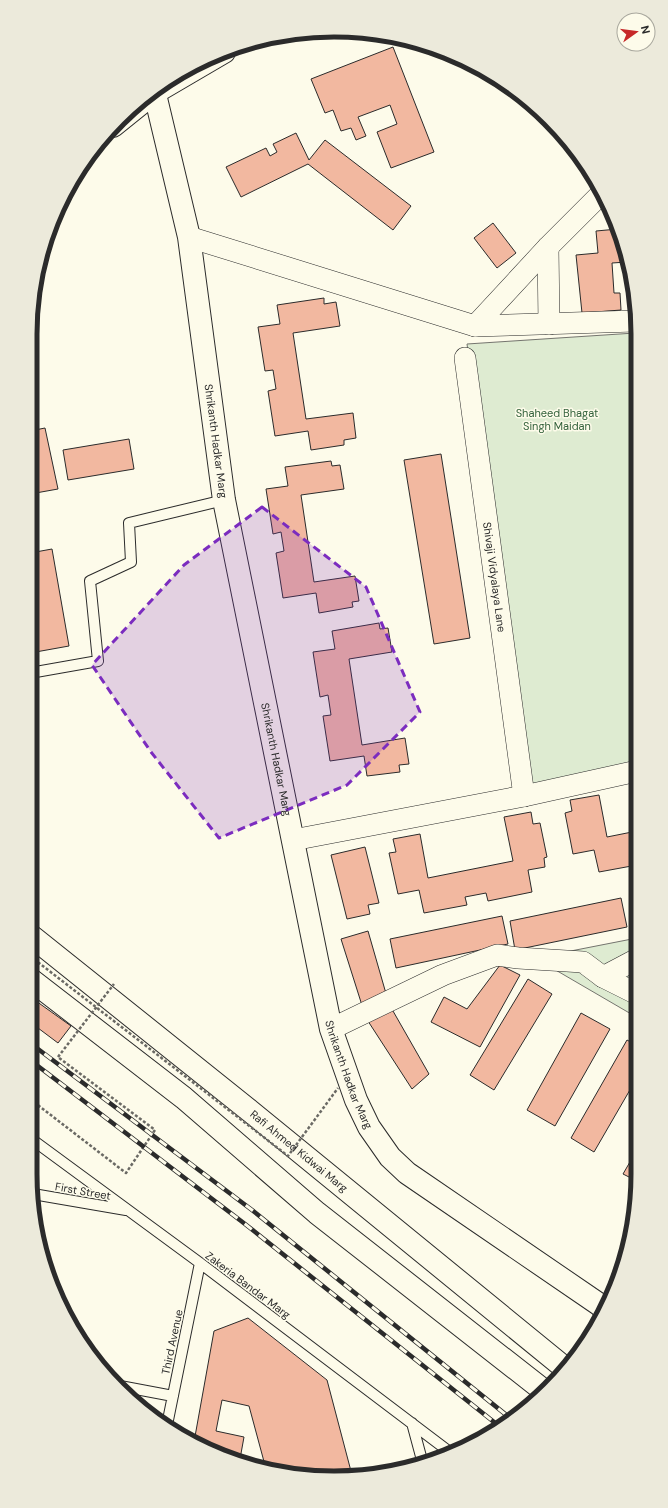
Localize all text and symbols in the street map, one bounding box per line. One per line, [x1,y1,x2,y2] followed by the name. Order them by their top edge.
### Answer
[616,12,656,52] north arrow
[638,24,653,35] text: N
[202,383,231,499] street label: Shrikanth Hadkar Marg
[516,406,598,433] park label: Shaheed Bhagat Singh Maidan
[480,521,509,633] street label: Shivaji Vidyalaya Lane
[258,702,295,817] street label: Shrikanth Hadkar Marg
[322,1019,376,1131] street label: Shrikanth Hadkar Marg
[247,1107,351,1195] street label: Rafi Ahmed Kidwai Marg
[54,1179,112,1203] street label: First Street
[203,1248,293,1322] street label: Zakeria Bandar Marg
[158,1308,186,1376] street label: Third Avenue

